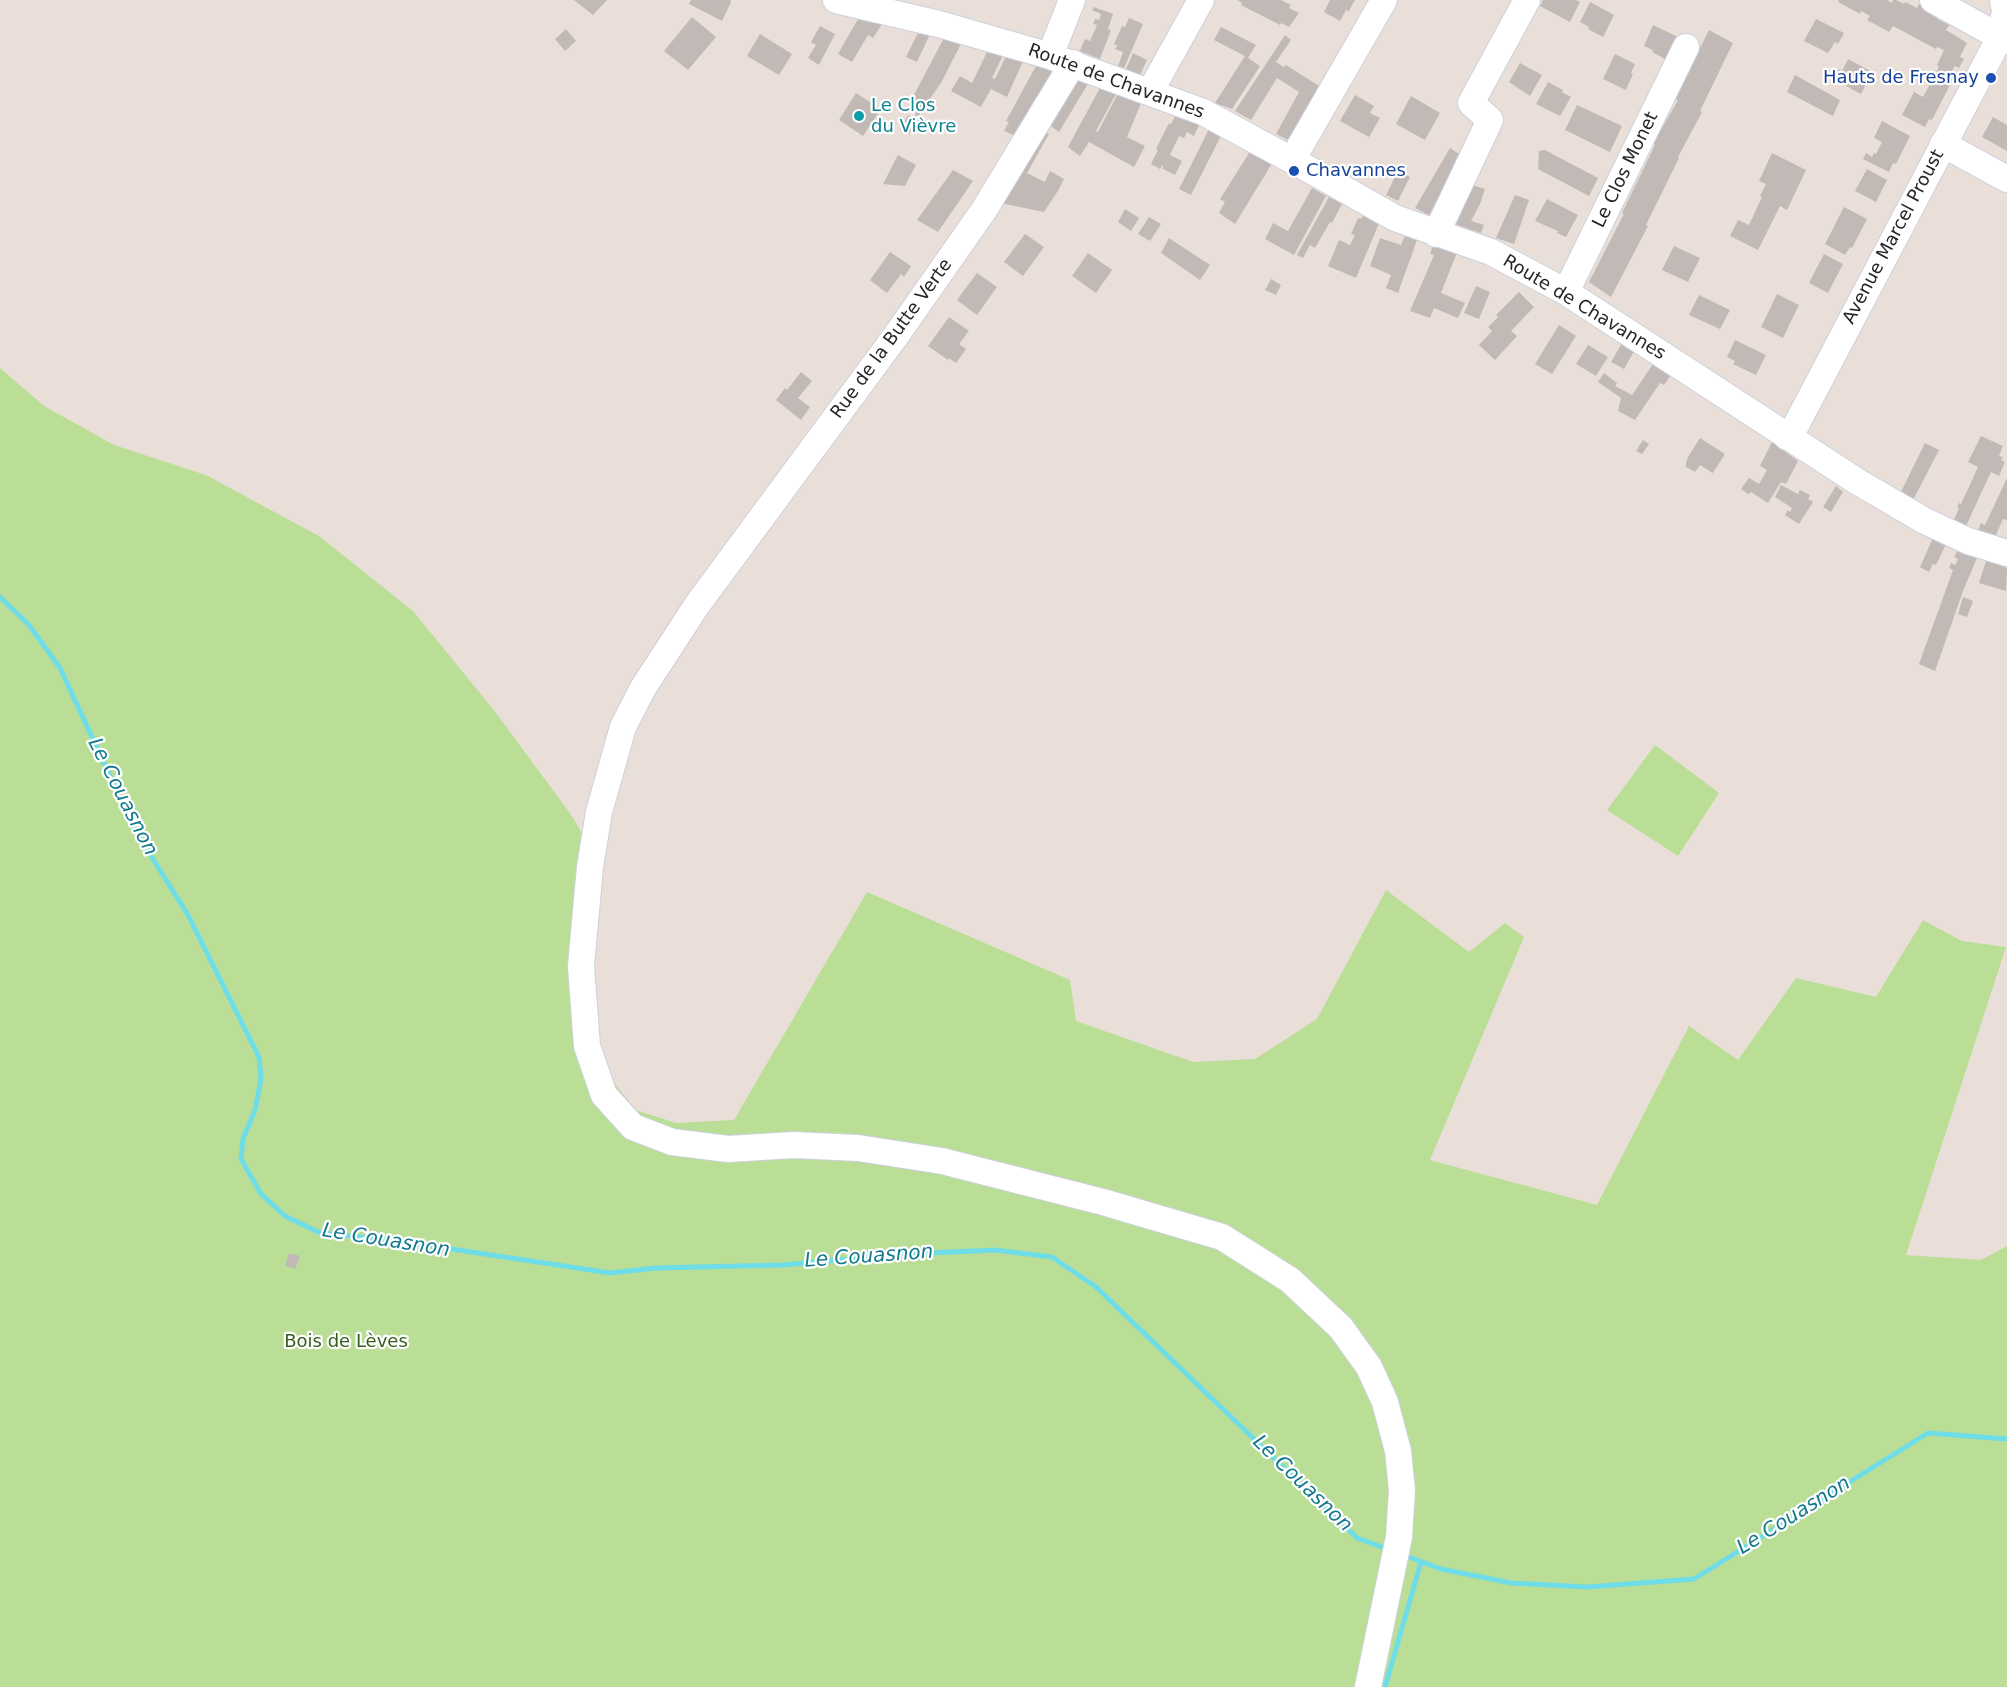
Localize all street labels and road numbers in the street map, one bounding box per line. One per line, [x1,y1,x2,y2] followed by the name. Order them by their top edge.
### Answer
[1025,40,1207,124] street label: Route de Chavannes
[1589,109,1663,231] street label: Le Clos Monet
[1839,146,1949,328] street label: Avenue Marcel Proust
[1499,251,1669,365] street label: Route de Chavannes
[827,255,957,423] street label: Rue de la Butte Verte

